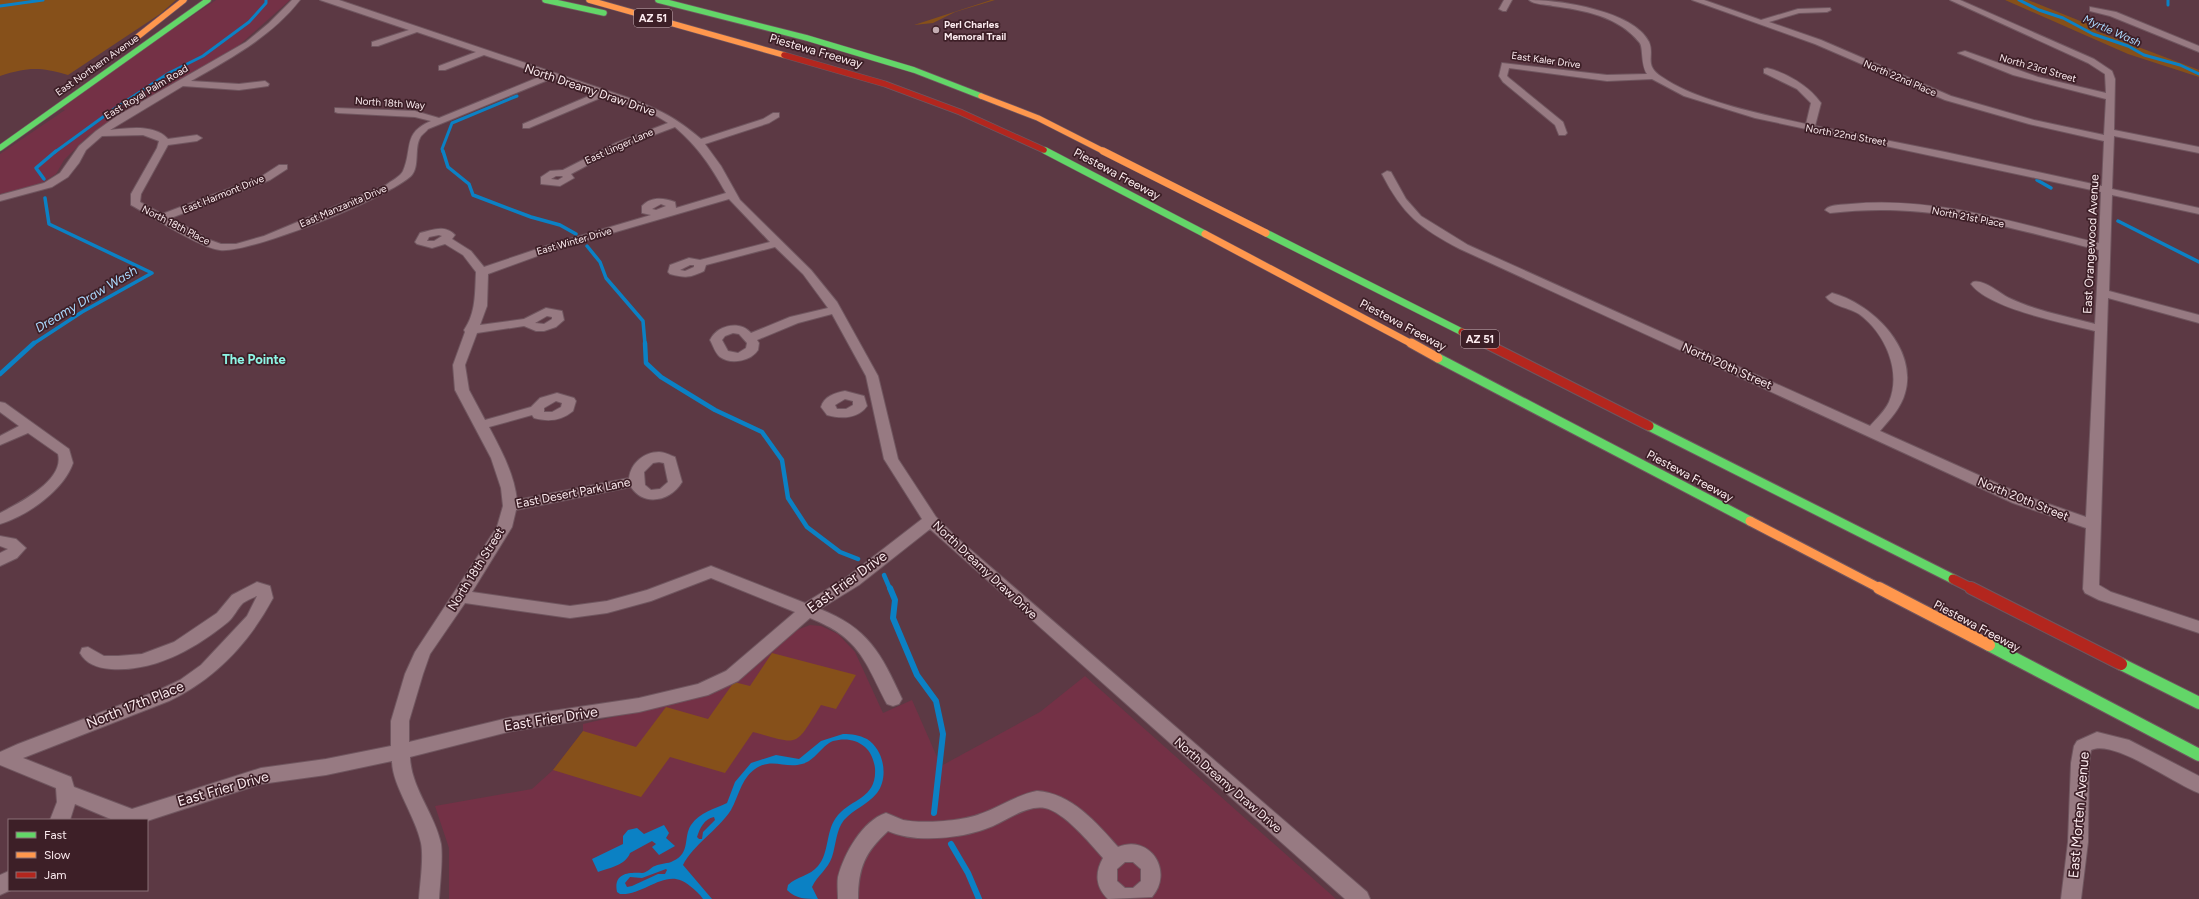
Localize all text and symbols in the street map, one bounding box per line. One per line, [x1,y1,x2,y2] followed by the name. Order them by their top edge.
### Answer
[634,9,672,27] road number: AZ 51
[2081,12,2143,50] water label: Myrtle Wash
[944,18,1006,43] place label: Perl Charles Memoral Trail
[931,25,941,35] marker: Perl Charles Memoral Trail
[53,31,142,99] street label: East Northern Avenue
[768,31,865,71] street label: Piestewa Freeway
[1511,49,1582,71] street label: East Kaler Drive
[1998,51,2078,85] street label: North 23rd Street
[1862,57,1939,99] street label: North 22nd Place
[523,61,658,119] street label: North Dreamy Draw Drive
[102,62,191,122] street label: East Royal Palm Road
[354,94,426,112] street label: North 18th Way
[1805,121,1888,149] street label: North 22nd Street
[583,125,656,167] street label: East Linger Lane
[1071,145,1163,203] street label: Piestewa Freeway
[180,171,266,216] street label: East Harmont Drive
[2080,173,2102,314] street label: East Orangewood Avenue
[297,182,389,230] street label: East Manzanita Drive
[140,202,213,248] street label: North 18th Place
[1931,204,2006,230] street label: North 21st Place
[535,224,614,258] street label: East Winter Drive
[32,263,140,335] water label: Dreamy Draw Wash
[1357,296,1449,354] street label: Piestewa Freeway
[1461,330,1499,348] road number: AZ 51
[1680,340,1774,392] street label: North 20th Street
[222,352,286,367] district label: The Pointe
[1644,447,1736,505] street label: Piestewa Freeway
[1976,474,2071,524] street label: North 20th Street
[515,475,632,511] street label: East Desert Park Lane
[930,518,1040,622] street label: North Dreamy Draw Drive
[445,525,507,613] street label: North 18th Street
[804,547,890,617] street label: East Frier Drive
[1931,597,2023,655] street label: Piestewa Freeway
[84,678,187,732] street label: North 17th Place
[503,703,599,735] street label: East Frier Drive
[1172,735,1285,836] street label: North Dreamy Draw Drive
[2065,751,2093,879] street label: East Morten Avenue
[175,768,271,810] street label: East Frier Drive
[8,819,148,891] legend
[44,828,67,842] text: Fast
[44,848,71,862] text: Slow
[44,868,67,882] text: Jam

